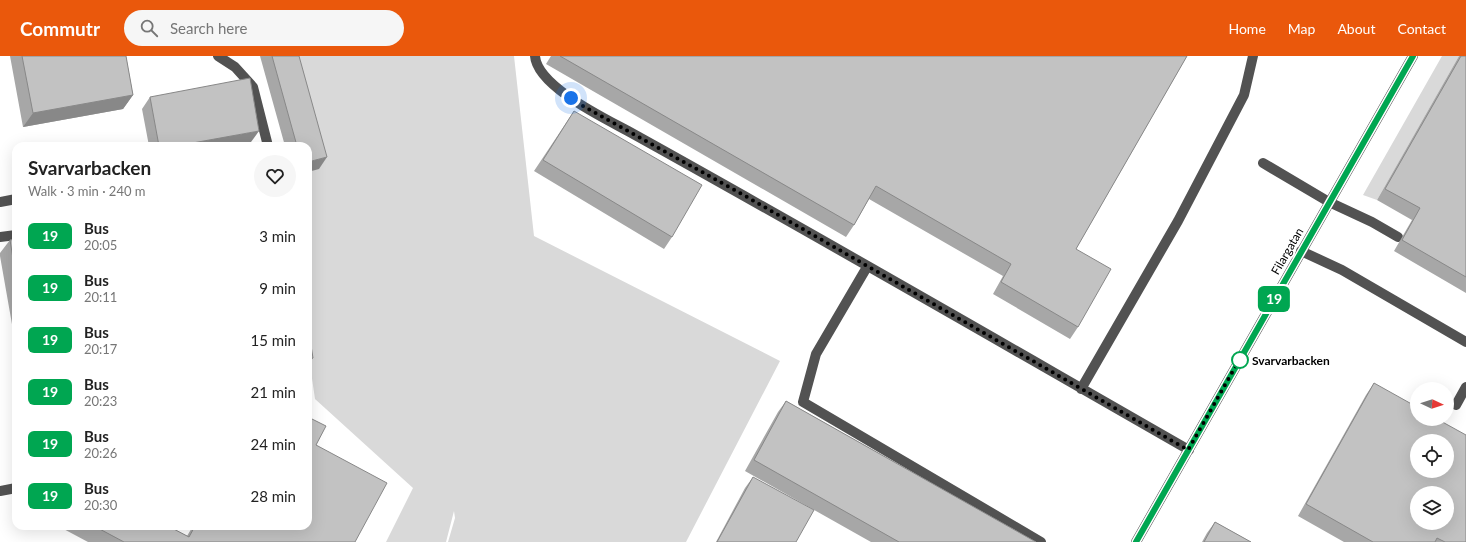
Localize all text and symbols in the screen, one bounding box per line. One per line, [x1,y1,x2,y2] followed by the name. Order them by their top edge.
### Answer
[124,10,404,46] search box
[20,17,100,40] text: Commutr
[138,17,160,39] icon: search
[170,19,247,37] text: Search here
[1228,20,1266,37] text: Home
[1288,20,1315,37] text: Map
[1337,20,1375,37] text: About
[1397,20,1446,37] text: Contact
[561,88,581,108] your location
[254,155,296,197] button: heart
[28,156,151,179] text: Svarvarbacken
[28,183,146,199] text: Walk · 3 min · 240 m
[84,219,109,237] text: Bus
[1268,225,1306,277] street label: Filargatan
[42,227,58,244] text: 19
[259,227,296,245] text: 3 min
[84,237,117,253] text: 20:05
[84,271,109,289] text: Bus
[42,279,58,296] text: 19
[259,279,296,297] text: 9 min
[1256,286,1292,312] line badge: 19
[84,289,117,305] text: 20:11
[1266,290,1282,307] text: 19
[84,323,109,341] text: Bus
[42,331,58,348] text: 19
[250,331,296,349] text: 15 min
[84,341,117,357] text: 20:17
[1231,351,1249,369] marker: Svarvarbacken
[1252,353,1330,368] place label: Svarvarbacken
[84,375,109,393] text: Bus
[1410,382,1454,426] north arrow
[1410,382,1454,530] map controls
[42,383,58,400] text: 19
[250,383,296,401] text: 21 min
[84,393,117,409] text: 20:23
[84,427,109,445] text: Bus
[1410,434,1454,478] button: locate
[42,435,58,452] text: 19
[250,435,296,453] text: 24 min
[84,445,117,461] text: 20:26
[84,479,109,497] text: Bus
[1410,486,1454,530] button: layers
[42,487,58,504] text: 19
[250,487,296,505] text: 28 min
[84,497,117,513] text: 20:30

